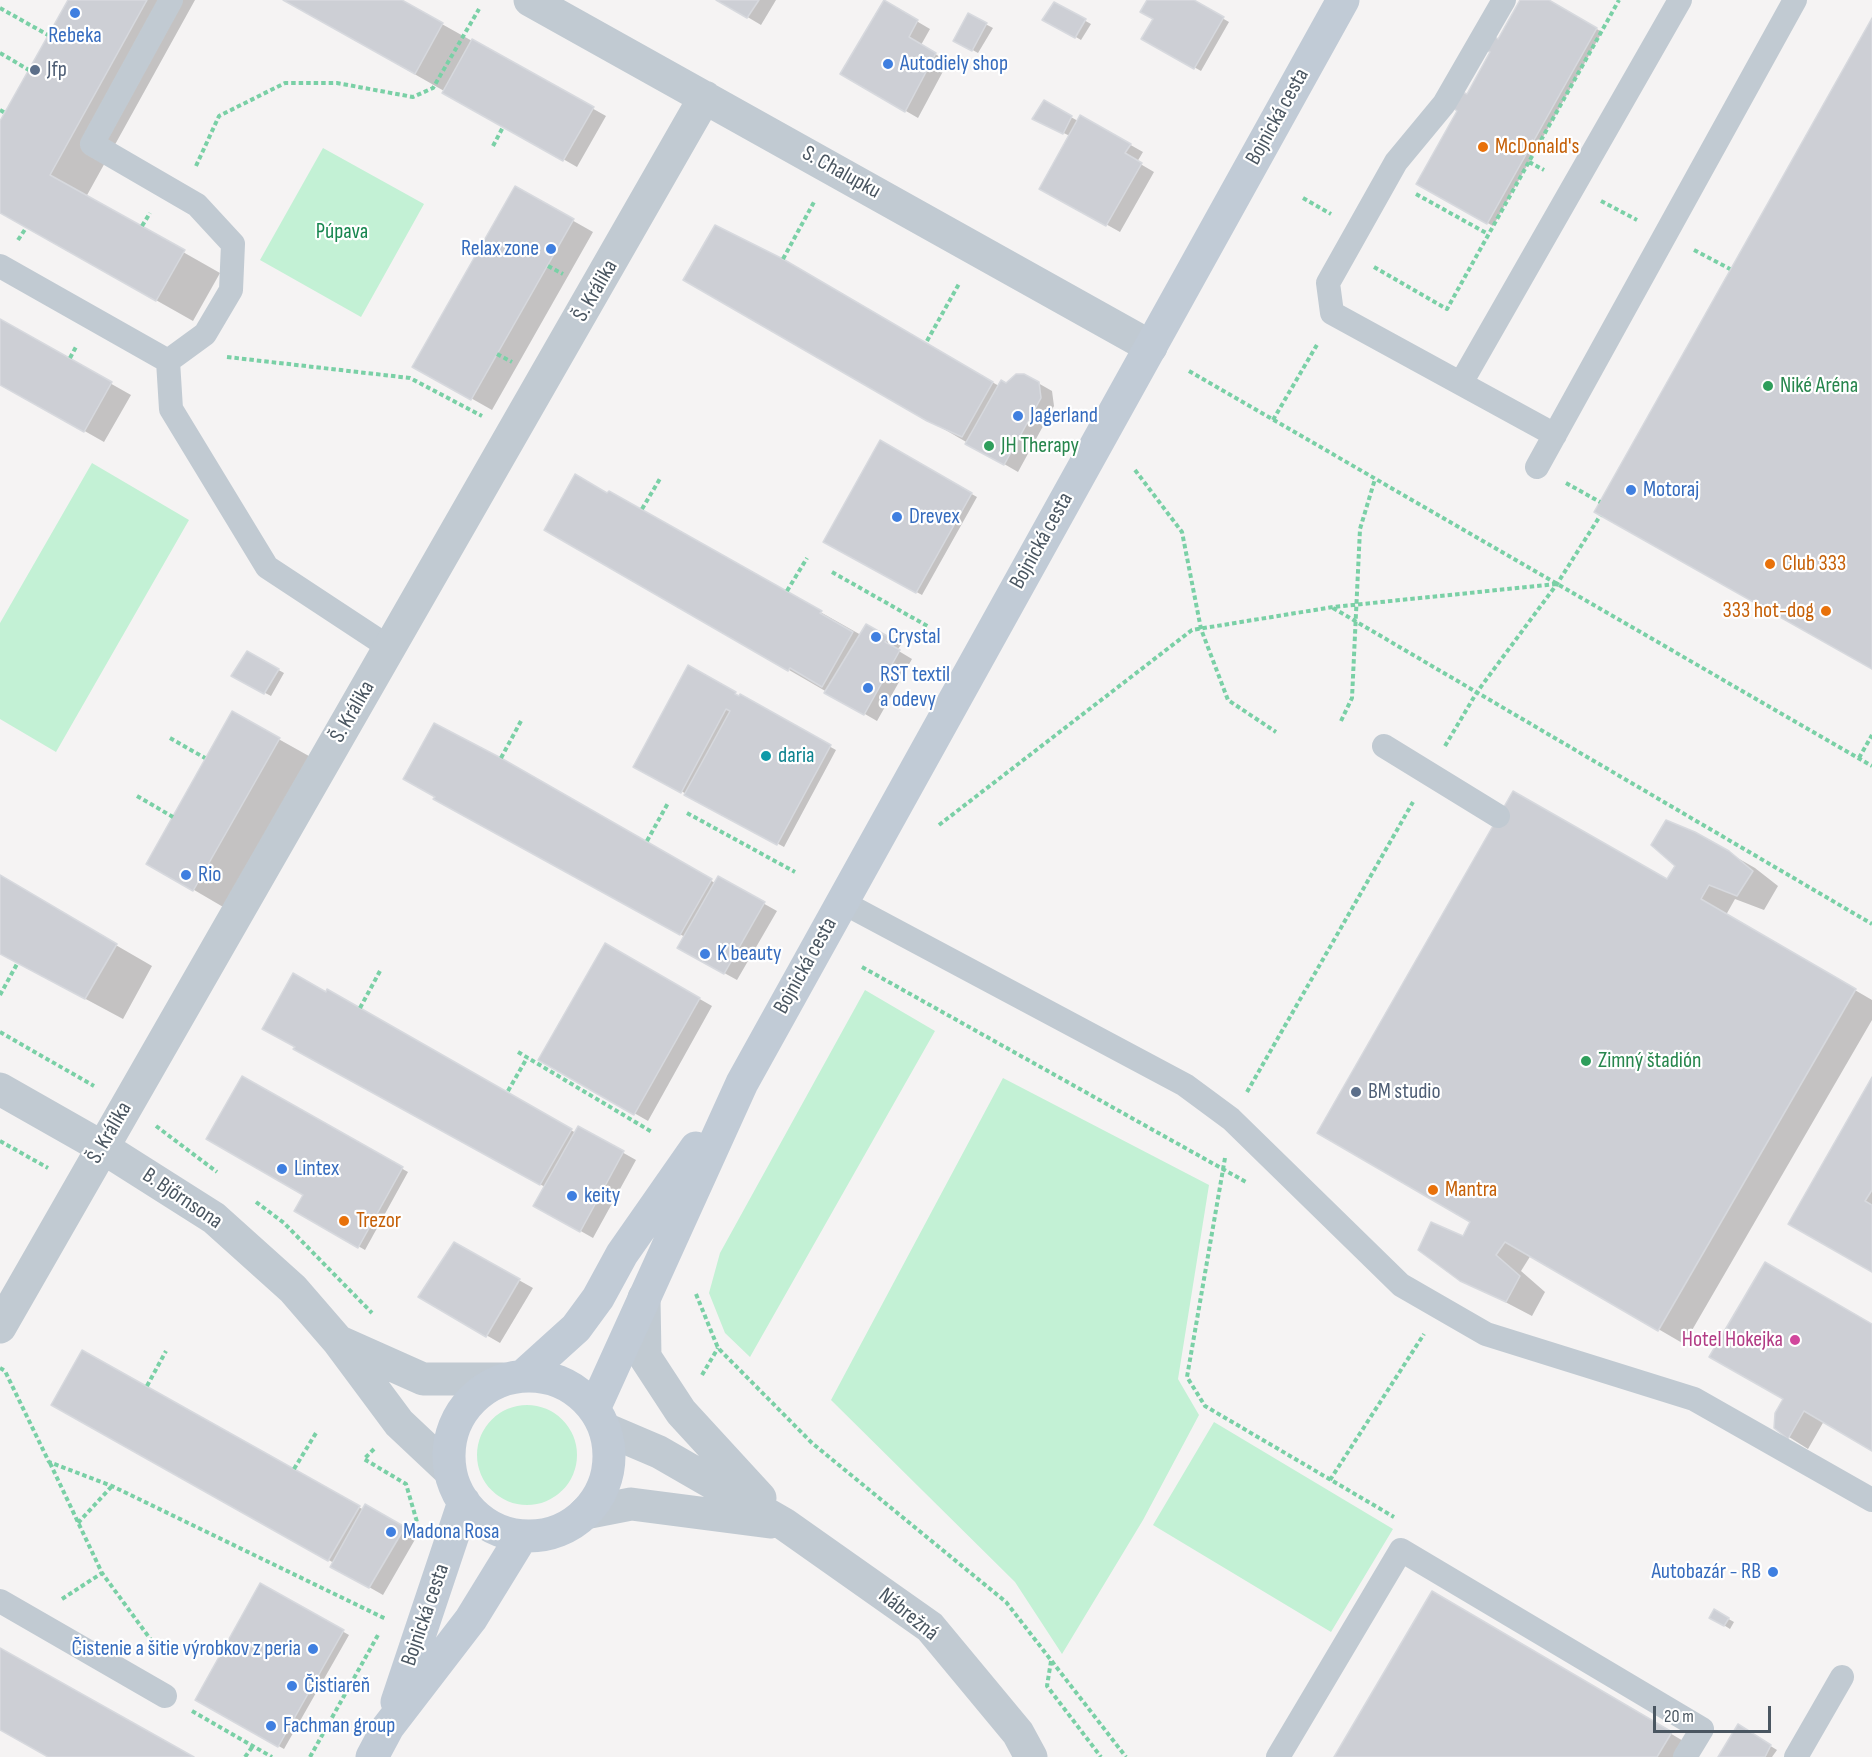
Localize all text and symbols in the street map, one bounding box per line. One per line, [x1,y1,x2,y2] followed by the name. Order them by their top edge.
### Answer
[68,6,82,20] marker: Rebeka
[48,23,102,49] place label: Rebeka
[900,51,1008,77] place label: Autodiely shop
[47,57,67,83] place label: Jfp
[881,57,895,71] marker: Autodiely shop
[28,63,42,77] marker: Jfp
[1241,64,1315,170] street label: Bojnická cesta
[1495,134,1579,160] place label: McDonald's
[1476,140,1490,154] marker: McDonald's
[797,141,885,205] street label: S. Chalupku
[316,219,368,245] park label: Púpava
[461,236,539,262] place label: Relax zone
[544,242,558,256] marker: Relax zone
[568,255,624,327] street label: Š. Králika
[1780,373,1858,399] place label: Niké Aréna
[1761,379,1775,393] marker: Niké Aréna
[1030,403,1098,429] place label: Jagerland
[1011,409,1025,423] marker: Jagerland
[1001,433,1079,459] place label: JH Therapy
[982,439,996,453] marker: JH Therapy
[1643,477,1699,503] place label: Motoraj
[1624,483,1638,497] marker: Motoraj
[1005,488,1079,594] street label: Bojnická cesta
[909,504,960,530] place label: Drevex
[890,510,904,524] marker: Drevex
[1782,551,1846,577] place label: Club 333
[1763,557,1777,571] marker: Club 333
[1722,598,1814,624] place label: 333 hot-dog
[1819,604,1833,618] marker: 333 hot-dog
[888,624,941,650] place label: Crystal
[869,630,883,644] marker: Crystal
[880,662,950,714] place label: RST textil a odevy
[325,676,381,748] street label: Š. Králika
[861,681,875,695] marker: RST textil a odevy
[778,743,815,769] place label: daria
[759,749,773,763] marker: daria
[198,862,221,888] place label: Rio
[179,868,193,882] marker: Rio
[769,913,843,1019] street label: Bojnická cesta
[717,941,781,967] place label: K beauty
[698,947,712,961] marker: K beauty
[1598,1048,1701,1074] place label: Zimný štadión
[1579,1054,1593,1068] marker: Zimný štadión
[1368,1079,1441,1105] place label: BM studio
[1349,1085,1363,1099] marker: BM studio
[82,1097,138,1169] street label: Š. Králika
[294,1156,339,1182] place label: Lintex
[275,1162,289,1176] marker: Lintex
[137,1163,227,1235] street label: B. Bjőrnsona
[1445,1177,1497,1203] place label: Mantra
[584,1183,620,1209] place label: keity
[1426,1183,1440,1197] marker: Mantra
[565,1189,579,1203] marker: keity
[356,1208,401,1234] place label: Trezor
[337,1214,351,1228] marker: Trezor
[1682,1327,1783,1353] place label: Hotel Hokejka
[1788,1333,1802,1347] marker: Hotel Hokejka
[403,1519,500,1545] place label: Madona Rosa
[384,1525,398,1539] marker: Madona Rosa
[1651,1559,1761,1585] place label: Autobazár - RB
[396,1561,456,1669] street label: Bojnická cesta
[1766,1565,1780,1579] marker: Autobazár - RB
[873,1583,943,1647] street label: Nábrežná
[72,1636,301,1662] place label: Čistenie a šitie výrobkov z peria
[306,1642,320,1656] marker: Čistenie a šitie výrobkov z peria
[304,1673,370,1699] place label: Čistiareň
[285,1679,299,1693] marker: Čistiareň
[1656,1694,1774,1732] scale bar
[1664,1706,1694,1727] text: 20 m
[283,1713,395,1739] place label: Fachman group
[264,1719,278,1733] marker: Fachman group

